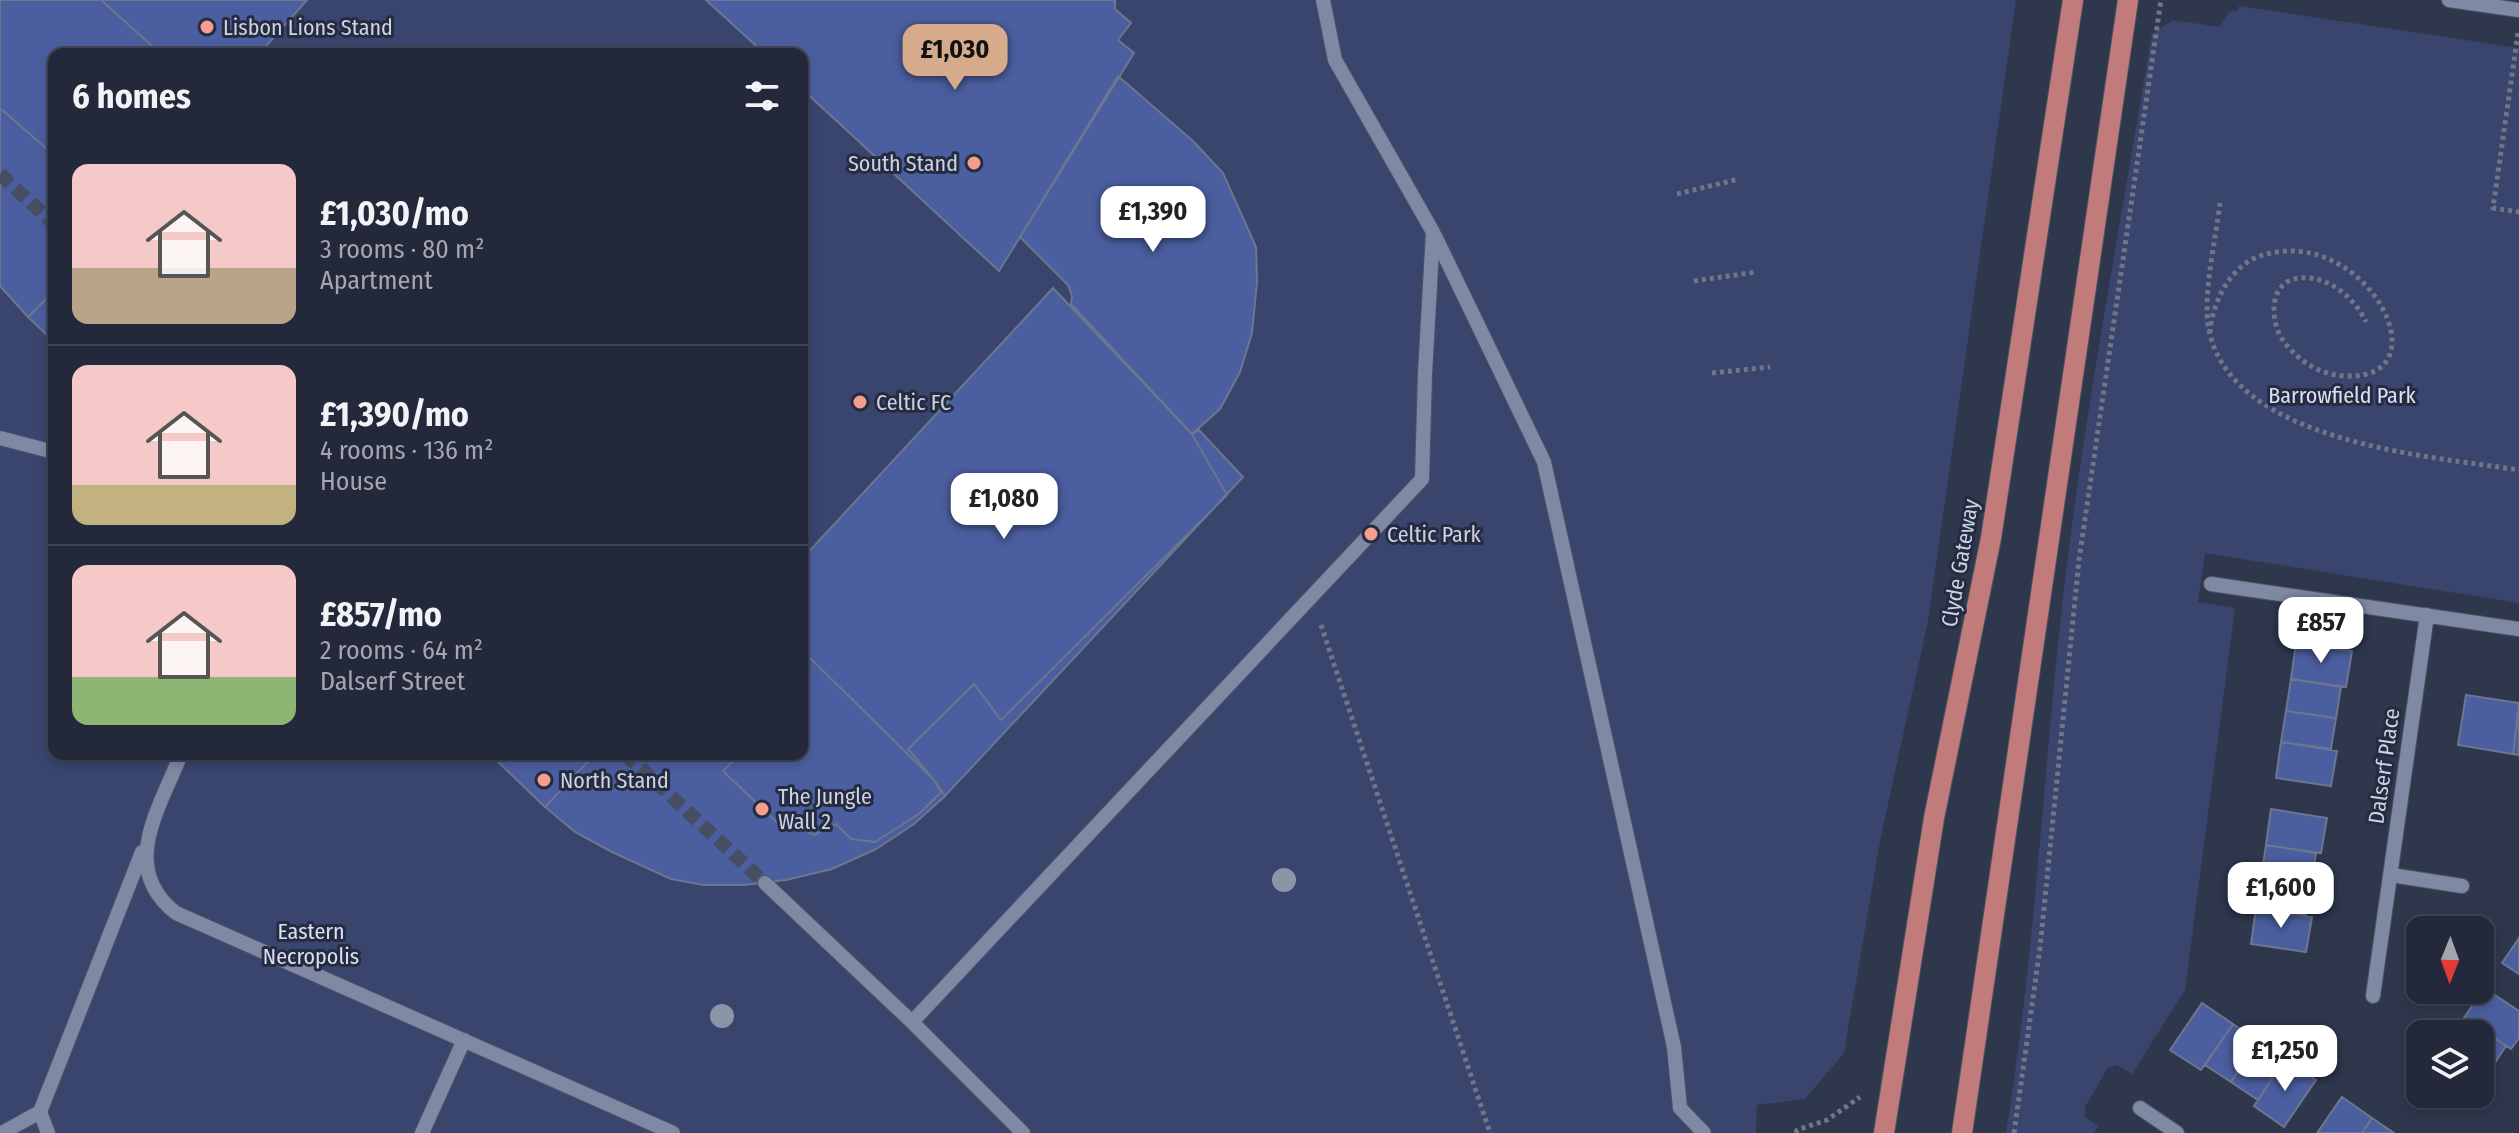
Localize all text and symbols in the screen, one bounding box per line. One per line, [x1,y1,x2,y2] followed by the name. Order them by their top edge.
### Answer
[223,14,393,41] place label: Lisbon Lions Stand
[198,18,216,36] marker: Lisbon Lions Stand
[890,24,1020,92] pin: £1,030
[921,34,989,65] text: £1,030
[740,74,784,118] icon: filters
[72,76,191,117] text: 6 homes
[848,150,958,177] place label: South Stand
[965,154,983,172] marker: South Stand
[1088,186,1218,254] pin: £1,390
[320,193,469,234] text: £1,030/mo
[136,196,232,292] icon: home
[1119,196,1187,227] text: £1,390
[320,234,484,265] text: 3 rooms · 80 m²
[320,265,433,296] text: Apartment
[2268,382,2417,409] park label: Barrowfield Park
[876,389,951,416] place label: Celtic FC
[851,393,869,411] marker: Celtic FC
[320,394,469,435] text: £1,390/mo
[136,397,232,493] icon: home
[320,435,493,466] text: 4 rooms · 136 m²
[320,466,387,497] text: House
[939,473,1069,541] pin: £1,080
[969,483,1039,514] text: £1,080
[1935,497,1985,629] street label: Clyde Gateway
[1387,521,1482,548] place label: Celtic Park
[1362,525,1380,543] marker: Celtic Park
[320,594,442,635] text: £857/mo
[136,597,232,693] icon: home
[2274,597,2368,665] pin: £857
[2296,607,2346,638] text: £857
[320,635,483,666] text: 2 rooms · 64 m²
[320,666,465,697] text: Dalserf Street
[2363,706,2405,826] street label: Dalserf Place
[560,767,669,794] place label: North Stand
[535,771,553,789] marker: North Stand
[778,783,872,835] place label: The Jungle Wall 2
[753,800,771,818] marker: The Jungle Wall 2
[2216,862,2346,930] pin: £1,600
[2246,872,2316,903] text: £1,600
[2406,916,2494,1004] north arrow
[2406,916,2494,1108] map controls
[263,918,359,970] park label: Eastern Necropolis
[2406,1020,2494,1108] button: layers
[2220,1025,2350,1093] pin: £1,250
[2251,1035,2319,1066] text: £1,250

